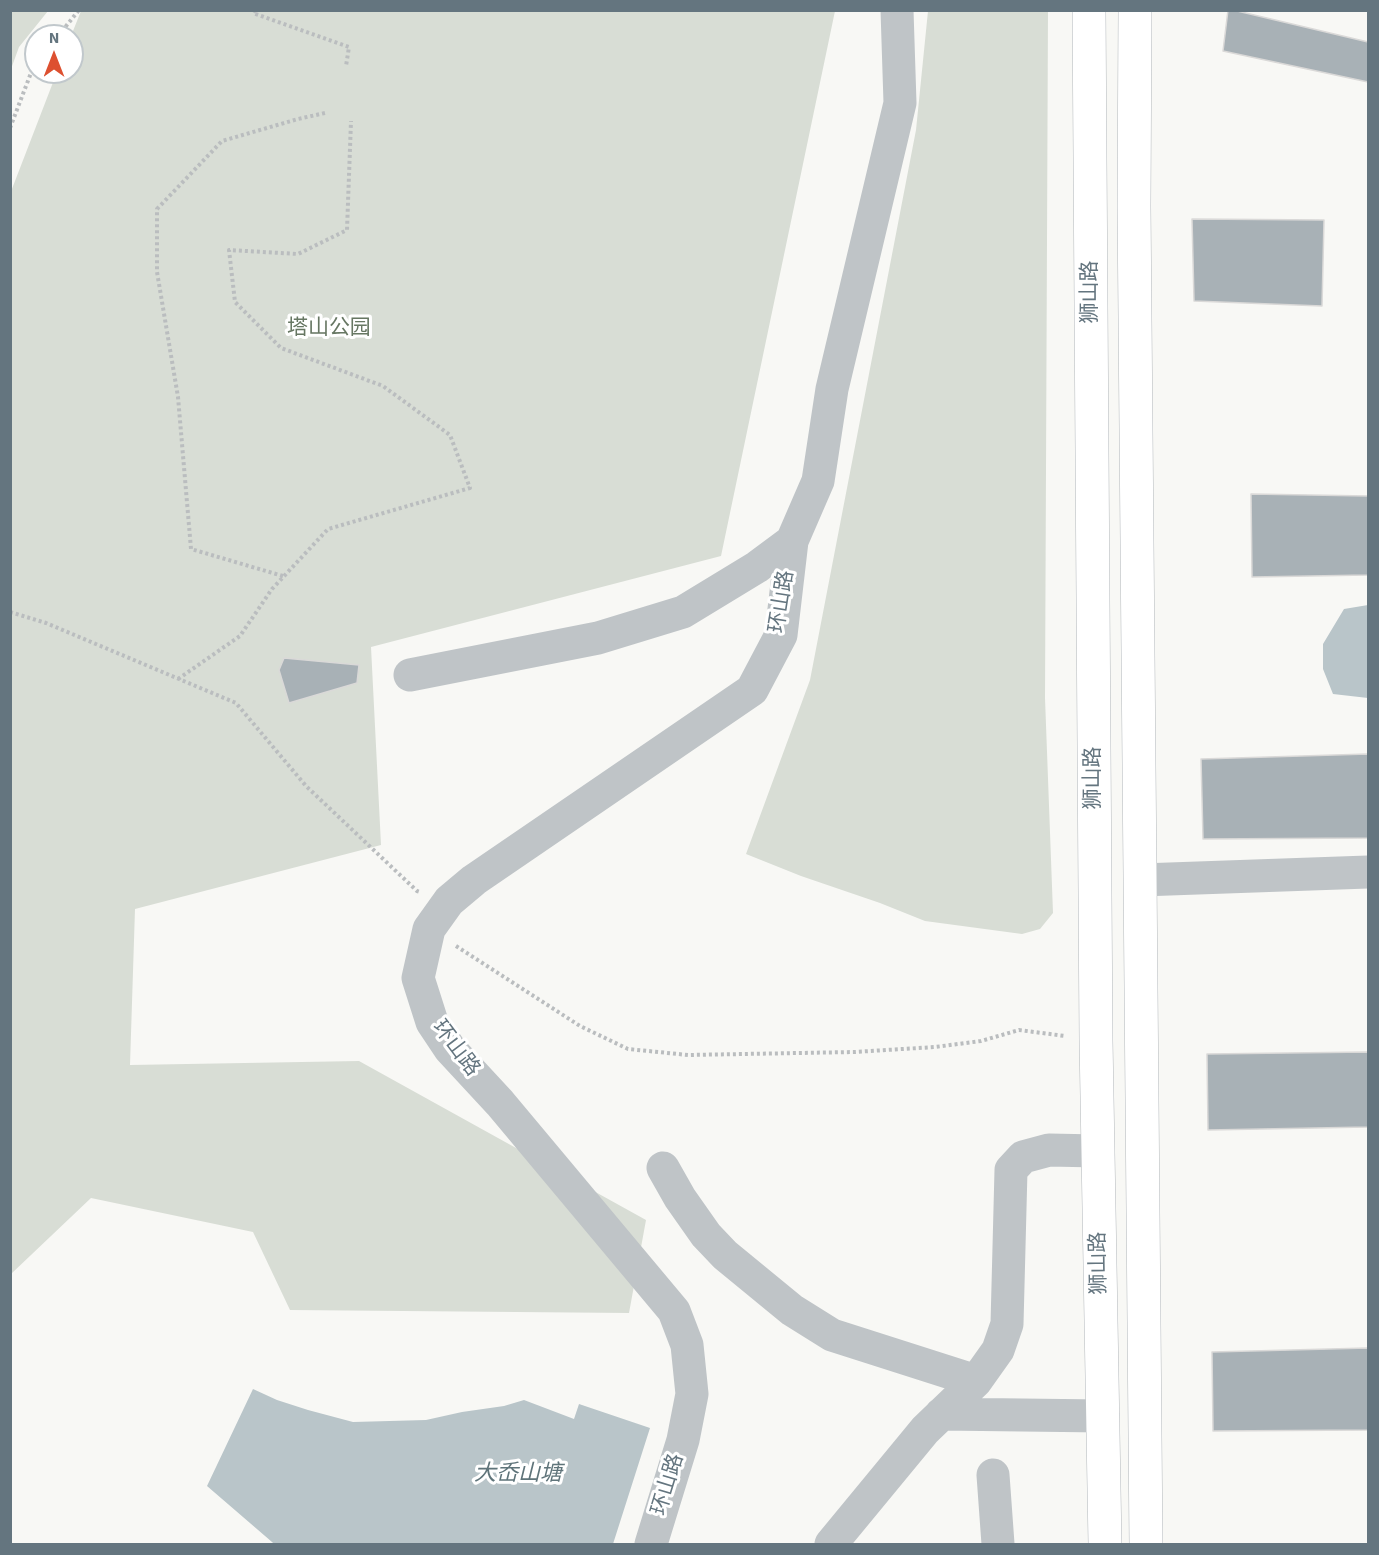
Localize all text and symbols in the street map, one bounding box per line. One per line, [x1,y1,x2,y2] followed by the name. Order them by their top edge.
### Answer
[24,24,84,84] north arrow
[49,27,59,49] text: N
[1078,261,1104,323] street label: 狮山路
[287,316,371,342] park label: 塔山公园
[766,569,800,635] street label: 环山路
[1081,747,1107,809] street label: 狮山路
[426,1016,484,1082] street label: 环山路
[1087,1231,1113,1295] street label: 狮山路
[648,1451,690,1519] street label: 环山路
[474,1462,562,1488] water label: 大岙山塘

